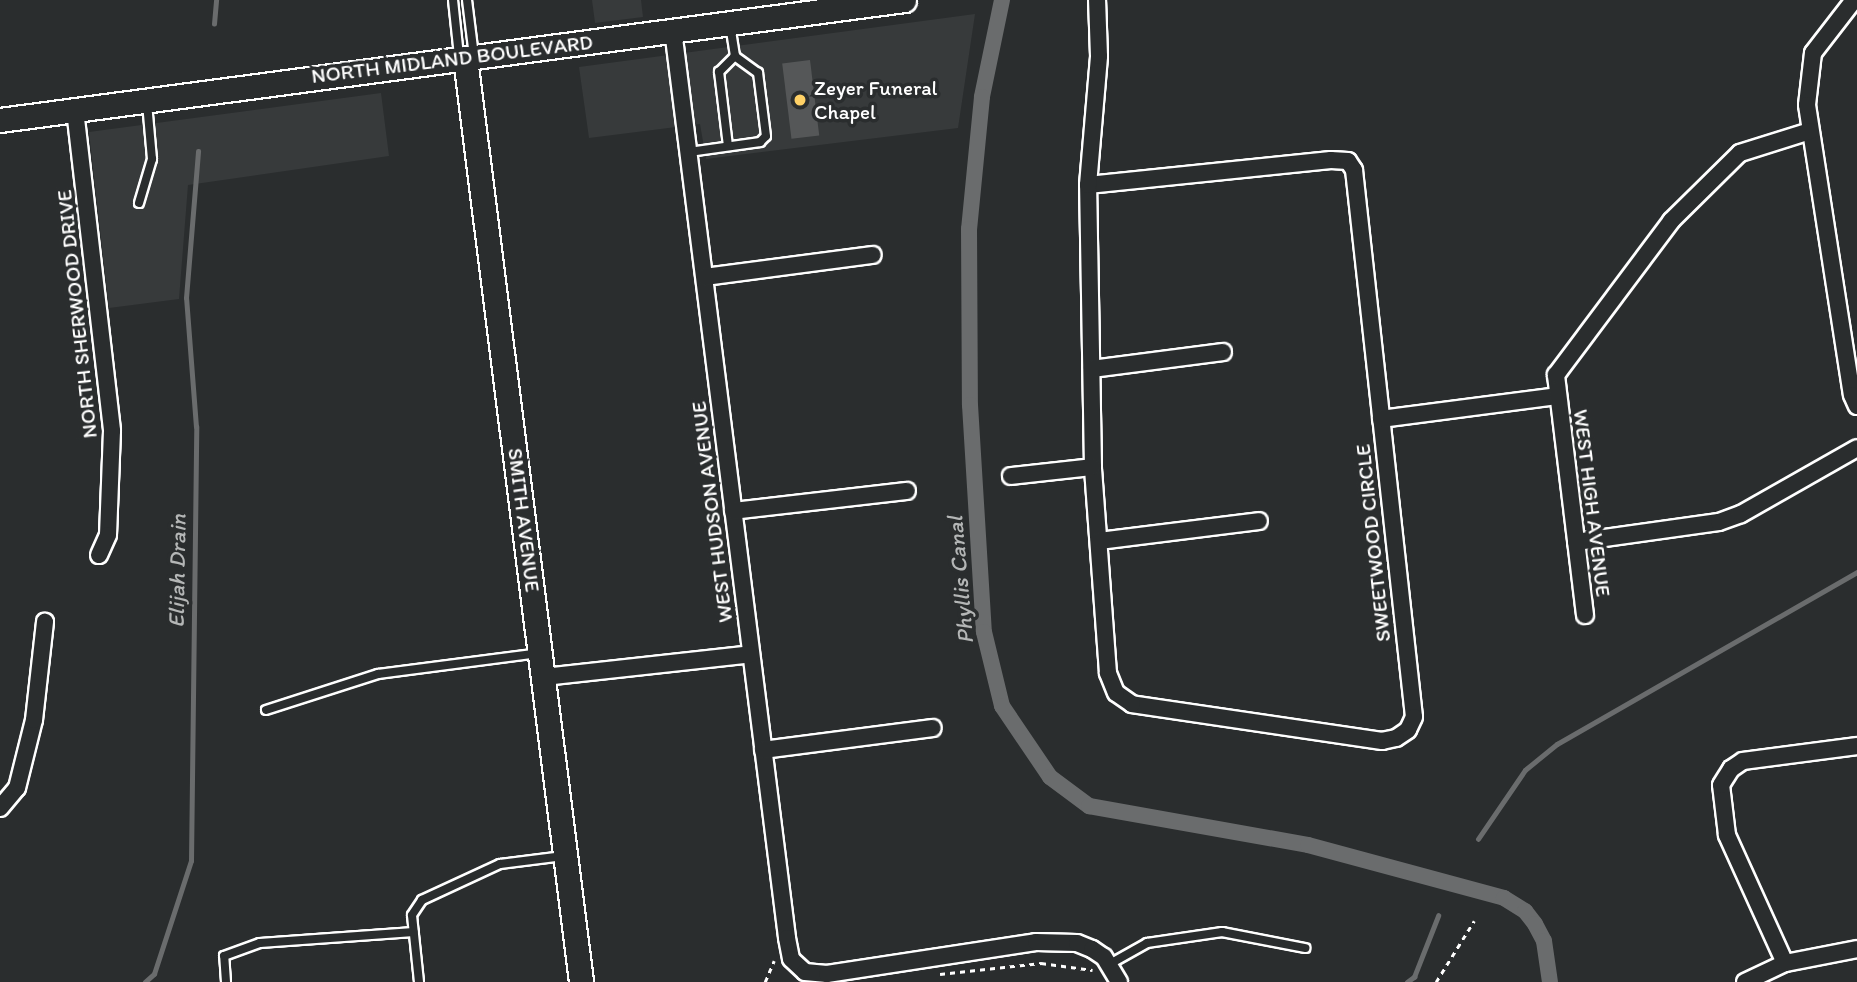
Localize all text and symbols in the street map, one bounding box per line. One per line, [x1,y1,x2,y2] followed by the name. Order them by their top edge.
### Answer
[309,29,595,89] street label: NORTH MIDLAND BOULEVARD
[814,75,937,125] place label: Zeyer Funeral Chapel
[792,92,808,108] marker: Zeyer Funeral Chapel
[51,189,103,439] street label: NORTH SHERWOOD DRIVE
[686,400,738,624] street label: WEST HUDSON AVENUE
[1568,407,1616,599] street label: WEST HIGH AVENUE
[1350,441,1396,645] street label: SWEETWOOD CIRCLE
[503,447,545,593] street label: SMITH AVENUE
[162,514,192,628] water label: Elijah Drain
[941,515,979,645] water label: Phyllis Canal

